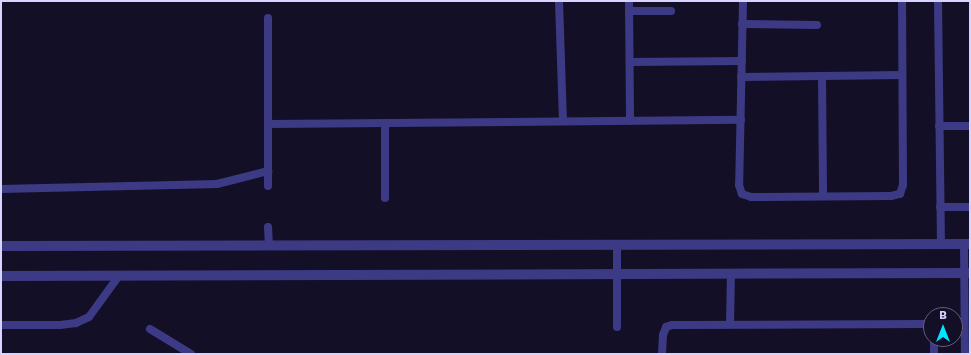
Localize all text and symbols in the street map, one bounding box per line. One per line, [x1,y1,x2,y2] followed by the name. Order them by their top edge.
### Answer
[923,307,963,347] north arrow
[939,309,947,322] text: B

